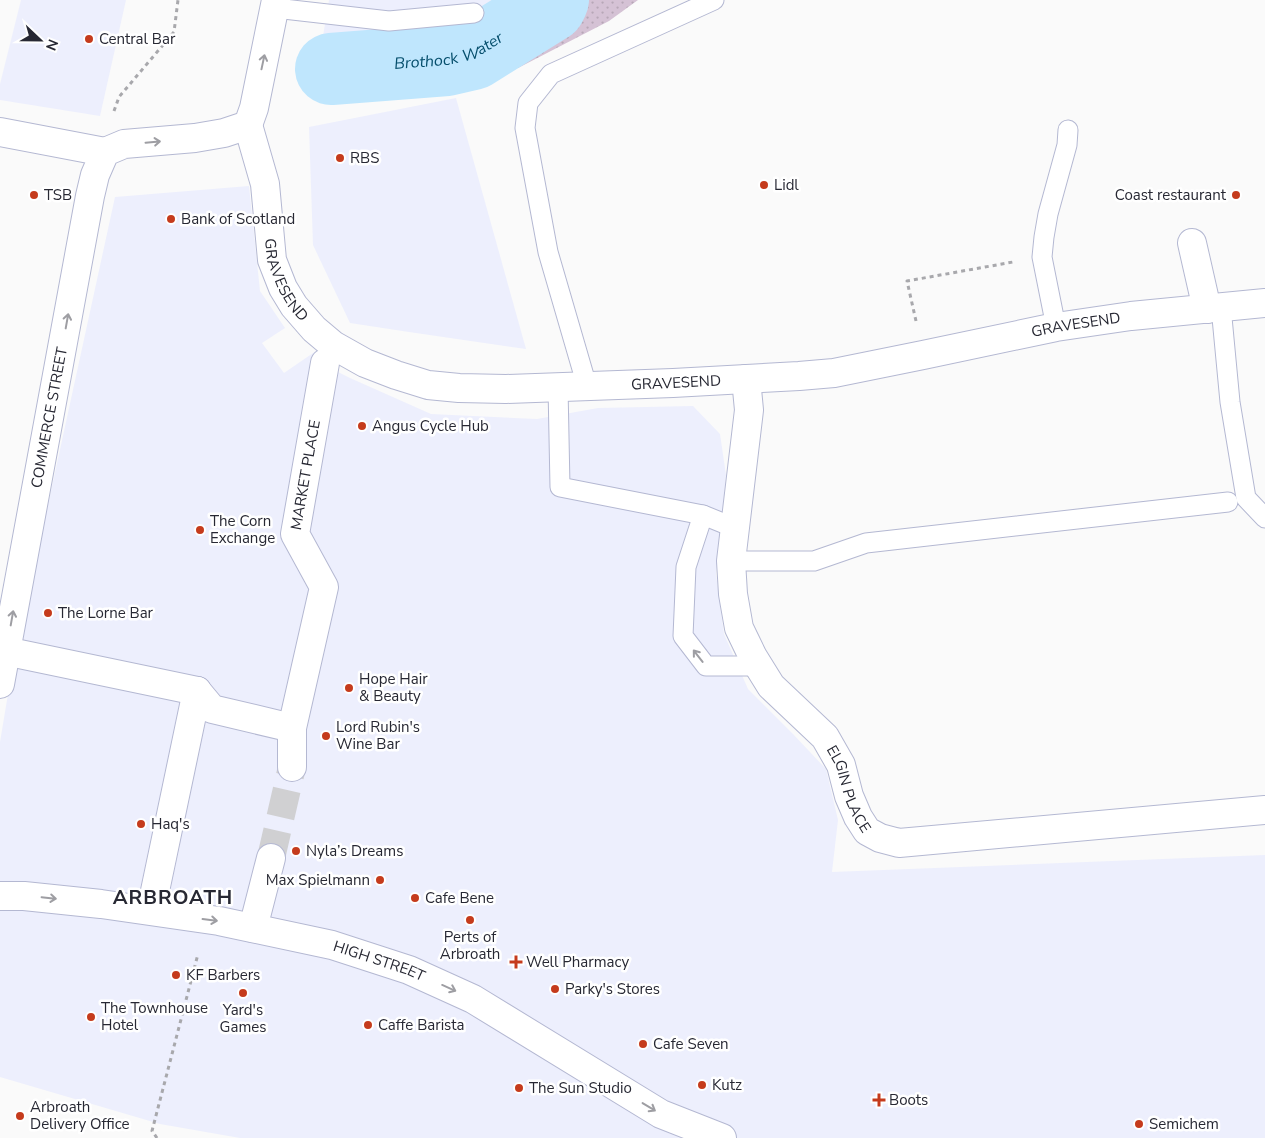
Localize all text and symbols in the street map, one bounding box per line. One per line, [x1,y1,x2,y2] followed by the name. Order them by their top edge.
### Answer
[15,15,65,65] north arrow
[393,26,508,75] water label: Brothock Water
[99,29,176,49] place label: Central Bar
[83,33,95,45] marker: Central Bar
[41,36,62,53] text: N
[259,54,269,70] one-way arrow
[144,137,160,147] one-way arrow
[350,148,379,168] place label: RBS
[334,152,346,164] marker: RBS
[774,175,799,195] place label: Lidl
[758,179,770,191] marker: Lidl
[44,185,72,205] place label: TSB
[1115,185,1227,205] place label: Coast restaurant
[28,189,40,201] marker: TSB
[1230,189,1242,201] marker: Coast restaurant
[181,209,295,229] place label: Bank of Scotland
[165,213,177,225] marker: Bank of Scotland
[260,237,313,325] street label: GRAVESEND
[1029,308,1122,342] street label: GRAVESEND
[62,313,72,329] one-way arrow
[26,345,72,490] street label: COMMERCE STREET
[631,370,722,395] street label: GRAVESEND
[372,416,489,436] place label: Angus Cycle Hub
[286,418,325,532] street label: MARKET PLACE
[356,420,368,432] marker: Angus Cycle Hub
[210,511,275,548] place label: The Corn Exchange
[194,524,206,536] marker: The Corn Exchange
[58,603,154,623] place label: The Lorne Bar
[42,607,54,619] marker: The Lorne Bar
[7,611,17,627] one-way arrow
[693,649,703,663] one-way arrow
[359,669,428,706] place label: Hope Hair & Beauty
[343,682,355,694] marker: Hope Hair & Beauty
[336,717,420,754] place label: Lord Rubin's Wine Bar
[320,730,332,742] marker: Lord Rubin's Wine Bar
[822,742,876,837] street label: ELGIN PLACE
[151,814,190,834] place label: Haq's
[135,818,147,830] marker: Haq's
[306,841,403,861] place label: Nyla’s Dreams
[290,845,302,857] marker: Nyla’s Dreams
[266,870,370,890] place label: Max Spielmann
[374,874,386,886] marker: Max Spielmann
[113,884,233,911] district label: ARBROATH
[425,888,494,908] place label: Cafe Bene
[409,892,421,904] marker: Cafe Bene
[40,893,56,903] one-way arrow
[464,914,476,926] marker: Perts of Arbroath
[201,915,217,925] one-way arrow
[440,927,500,964] place label: Perts of Arbroath
[331,936,428,986] street label: HIGH STREET
[526,952,629,972] place label: Well Pharmacy
[510,956,522,968] marker: Well Pharmacy
[186,965,260,985] place label: KF Barbers
[170,969,182,981] marker: KF Barbers
[565,979,660,999] place label: Parky's Stores
[549,983,561,995] marker: Parky's Stores
[441,984,456,994] one-way arrow
[237,987,249,999] marker: Yard's Games
[101,998,208,1035] place label: The Townhouse Hotel
[220,1000,266,1037] place label: Yard's Games
[85,1011,97,1023] marker: The Townhouse Hotel
[378,1015,464,1035] place label: Caffe Barista
[362,1019,374,1031] marker: Caffe Barista
[653,1034,729,1054] place label: Cafe Seven
[637,1038,649,1050] marker: Cafe Seven
[712,1075,742,1095] place label: Kutz
[529,1078,632,1098] place label: The Sun Studio
[696,1079,708,1091] marker: Kutz
[513,1082,525,1094] marker: The Sun Studio
[889,1090,928,1110] place label: Boots
[873,1094,885,1106] marker: Boots
[30,1097,129,1134] place label: Arbroath Delivery Office
[642,1101,656,1112] one-way arrow
[14,1110,26,1122] marker: Arbroath Delivery Office
[1149,1114,1219,1134] place label: Semichem
[1133,1118,1145,1130] marker: Semichem

